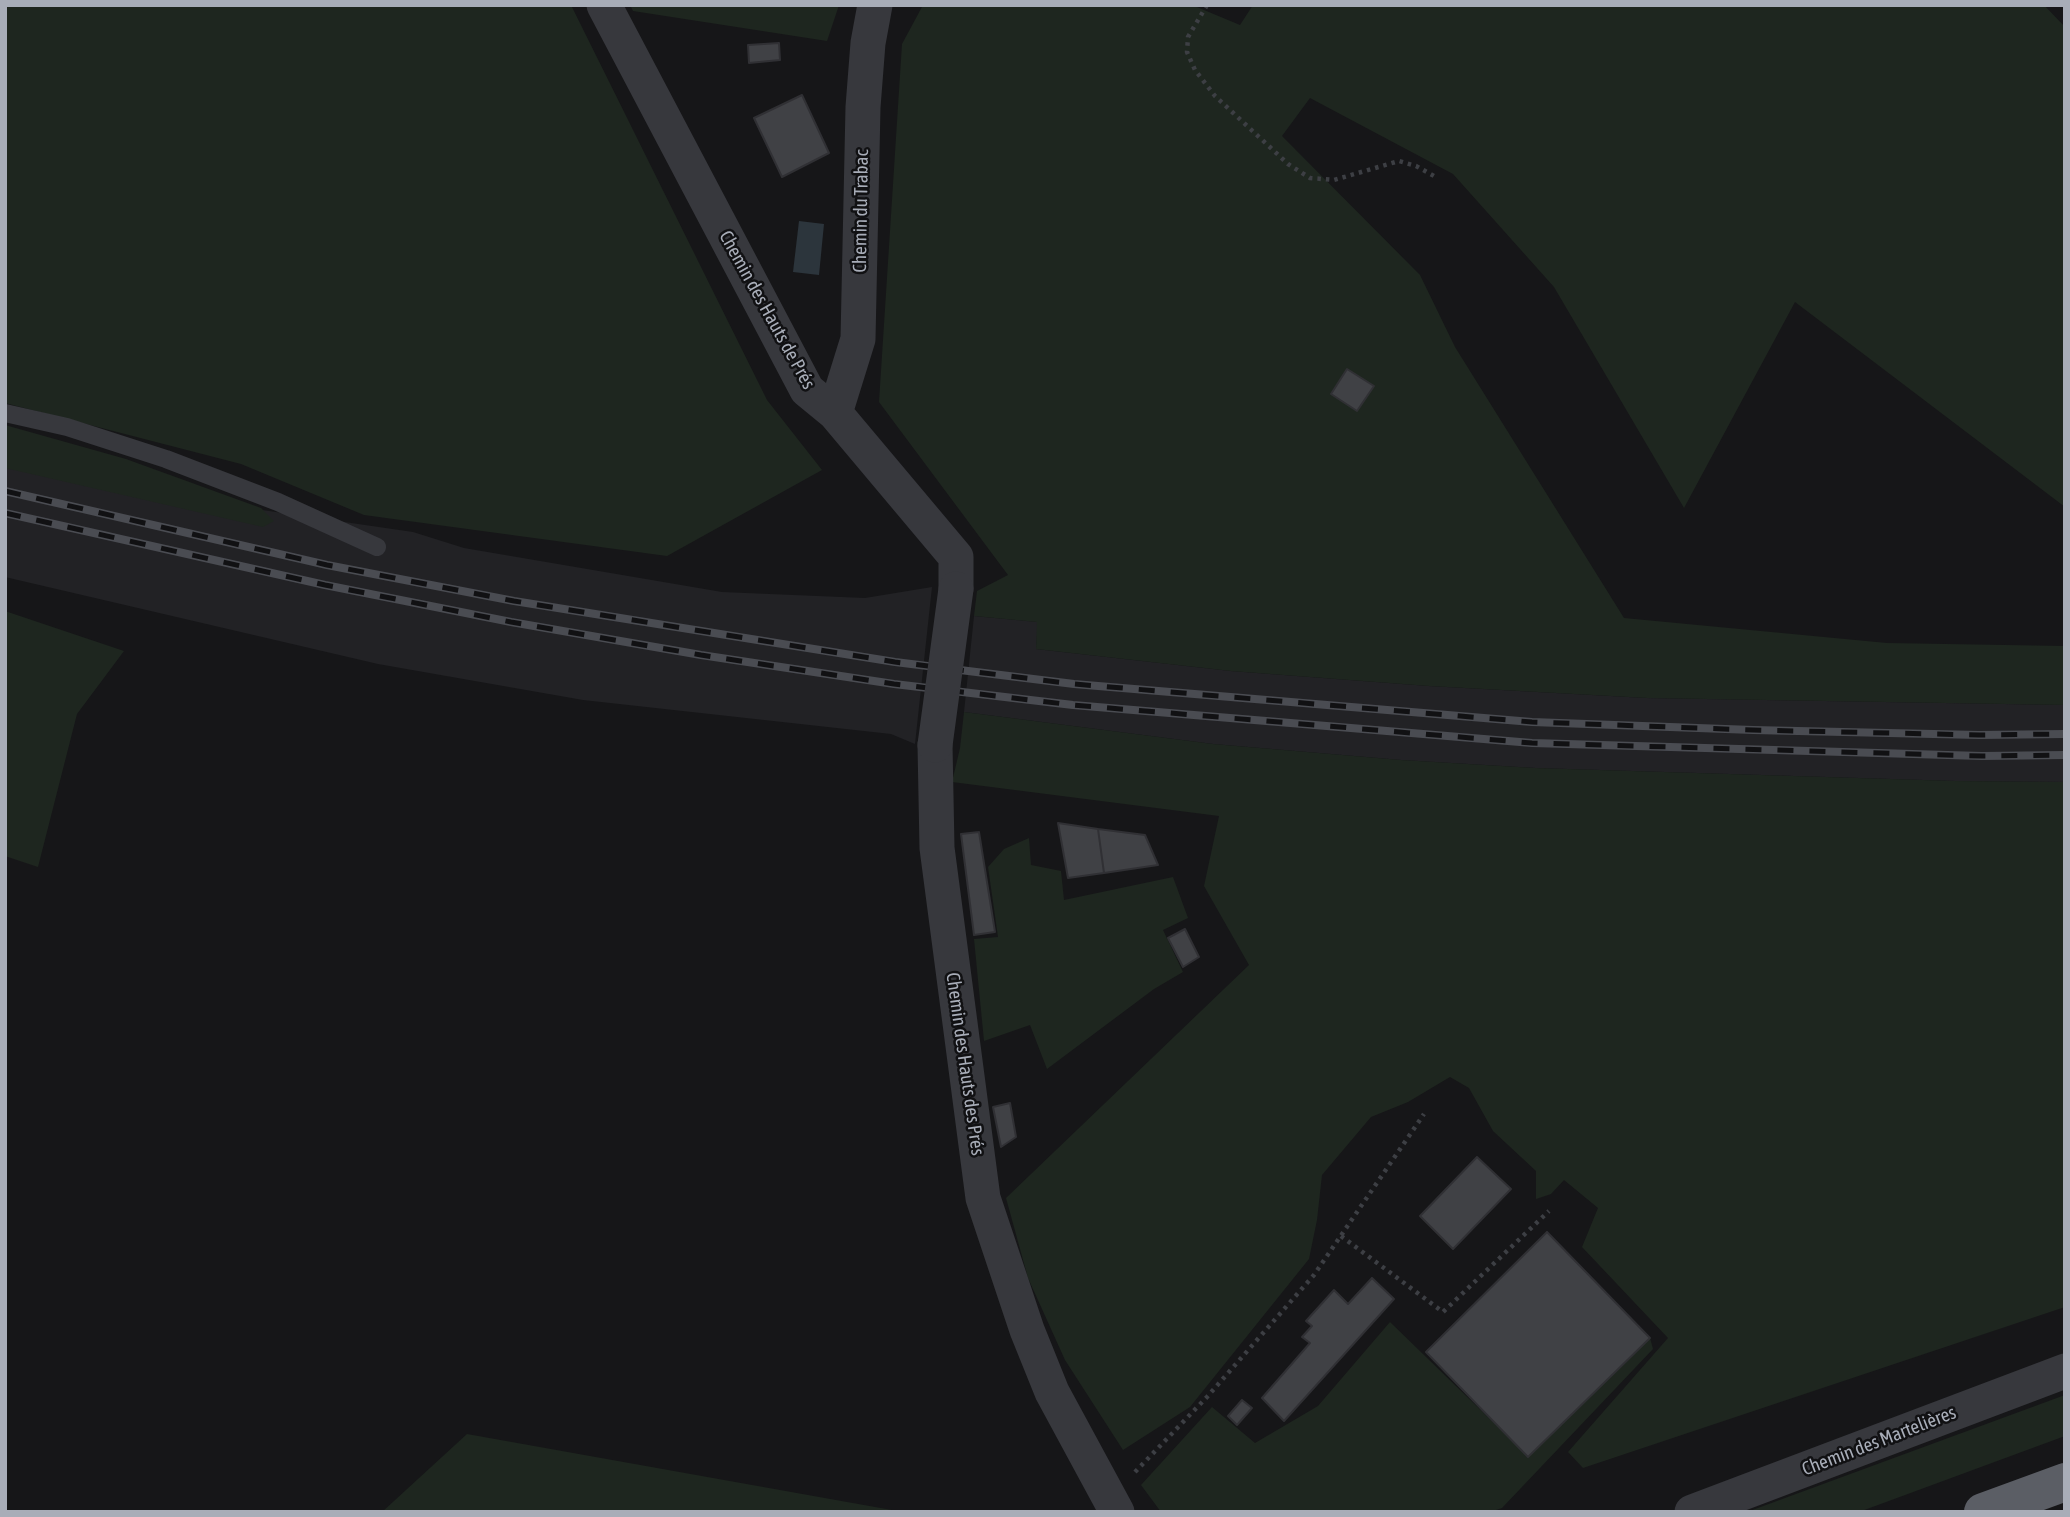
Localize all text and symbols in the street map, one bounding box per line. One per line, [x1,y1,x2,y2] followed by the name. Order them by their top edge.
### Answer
[849,149,873,273] street label: Chemin du Trabac
[714,227,820,393] street label: Chemin des Hauts de Prés
[941,971,989,1157] street label: Chemin des Hauts des Prés
[1799,1401,1959,1481] street label: Chemin des Martelières

